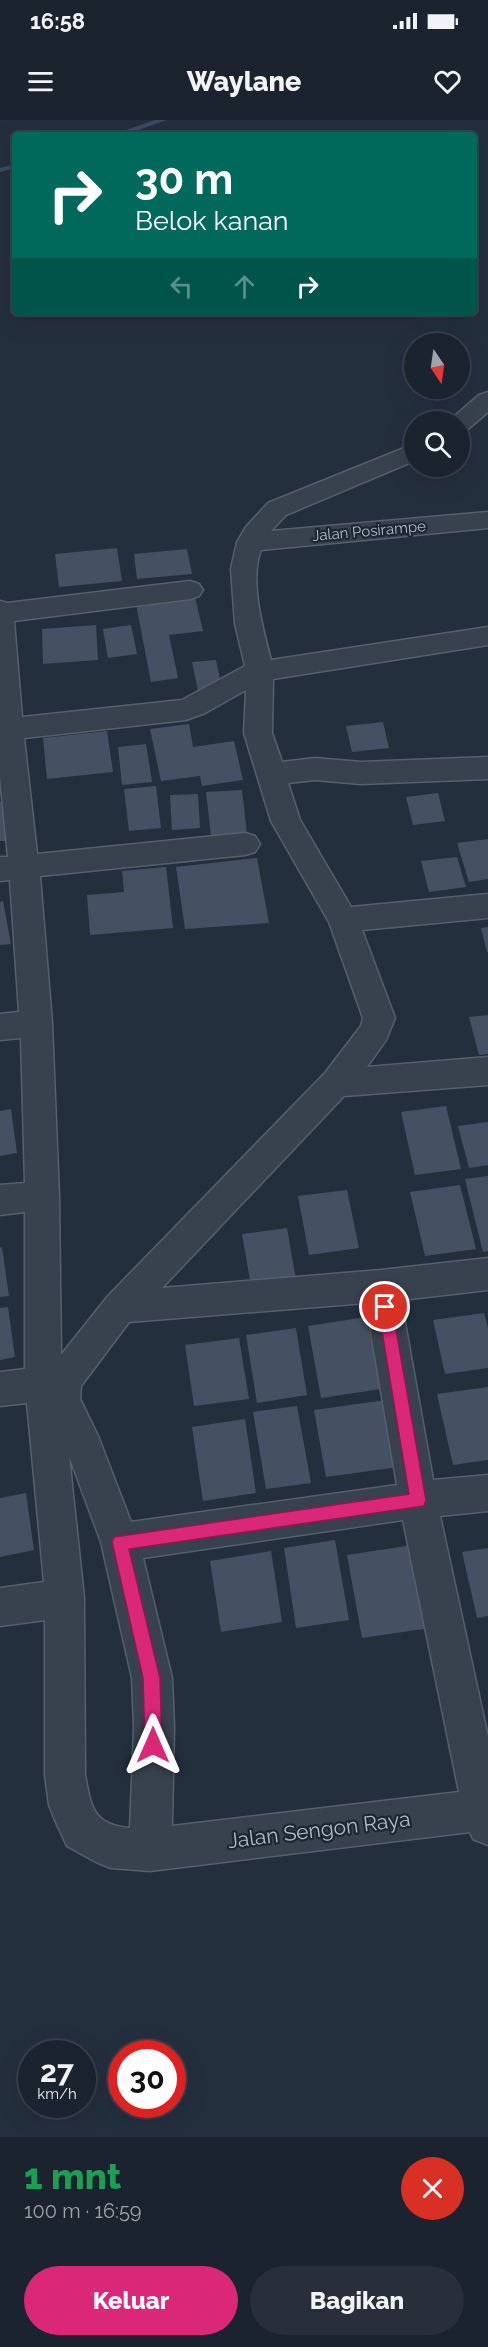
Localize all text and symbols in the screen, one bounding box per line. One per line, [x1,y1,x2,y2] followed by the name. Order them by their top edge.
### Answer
[30,8,85,34] text: 16:58
[24,65,57,98] icon: menu
[431,65,464,98] icon: heart
[187,66,301,97] text: Waylane
[135,155,233,204] text: 30 m
[36,156,114,234] icon: right
[135,205,289,236] text: Belok kanan
[165,270,198,303] icon: left
[228,270,261,303] icon: ahead
[291,270,324,303] icon: right
[404,333,470,399] north arrow
[404,333,470,477] map controls
[404,411,470,477] button: search
[311,517,427,545] street label: Jalan Posirampe
[359,1281,410,1332] pin
[368,1290,401,1323] icon: arrive
[121,1713,185,1777] position arrow
[226,1806,412,1853] street label: Jalan Sengon Raya
[108,2040,186,2118] speed limit sign: 30
[40,2054,74,2089] text: 27
[37,2085,77,2103] text: km/h
[24,2155,121,2197] text: 1 mnt
[401,2157,464,2220] button: close
[24,2199,142,2223] text: 100 m · 16:59
[24,2266,238,2335] button: Keluar
[250,2266,464,2335] button: Bagikan

